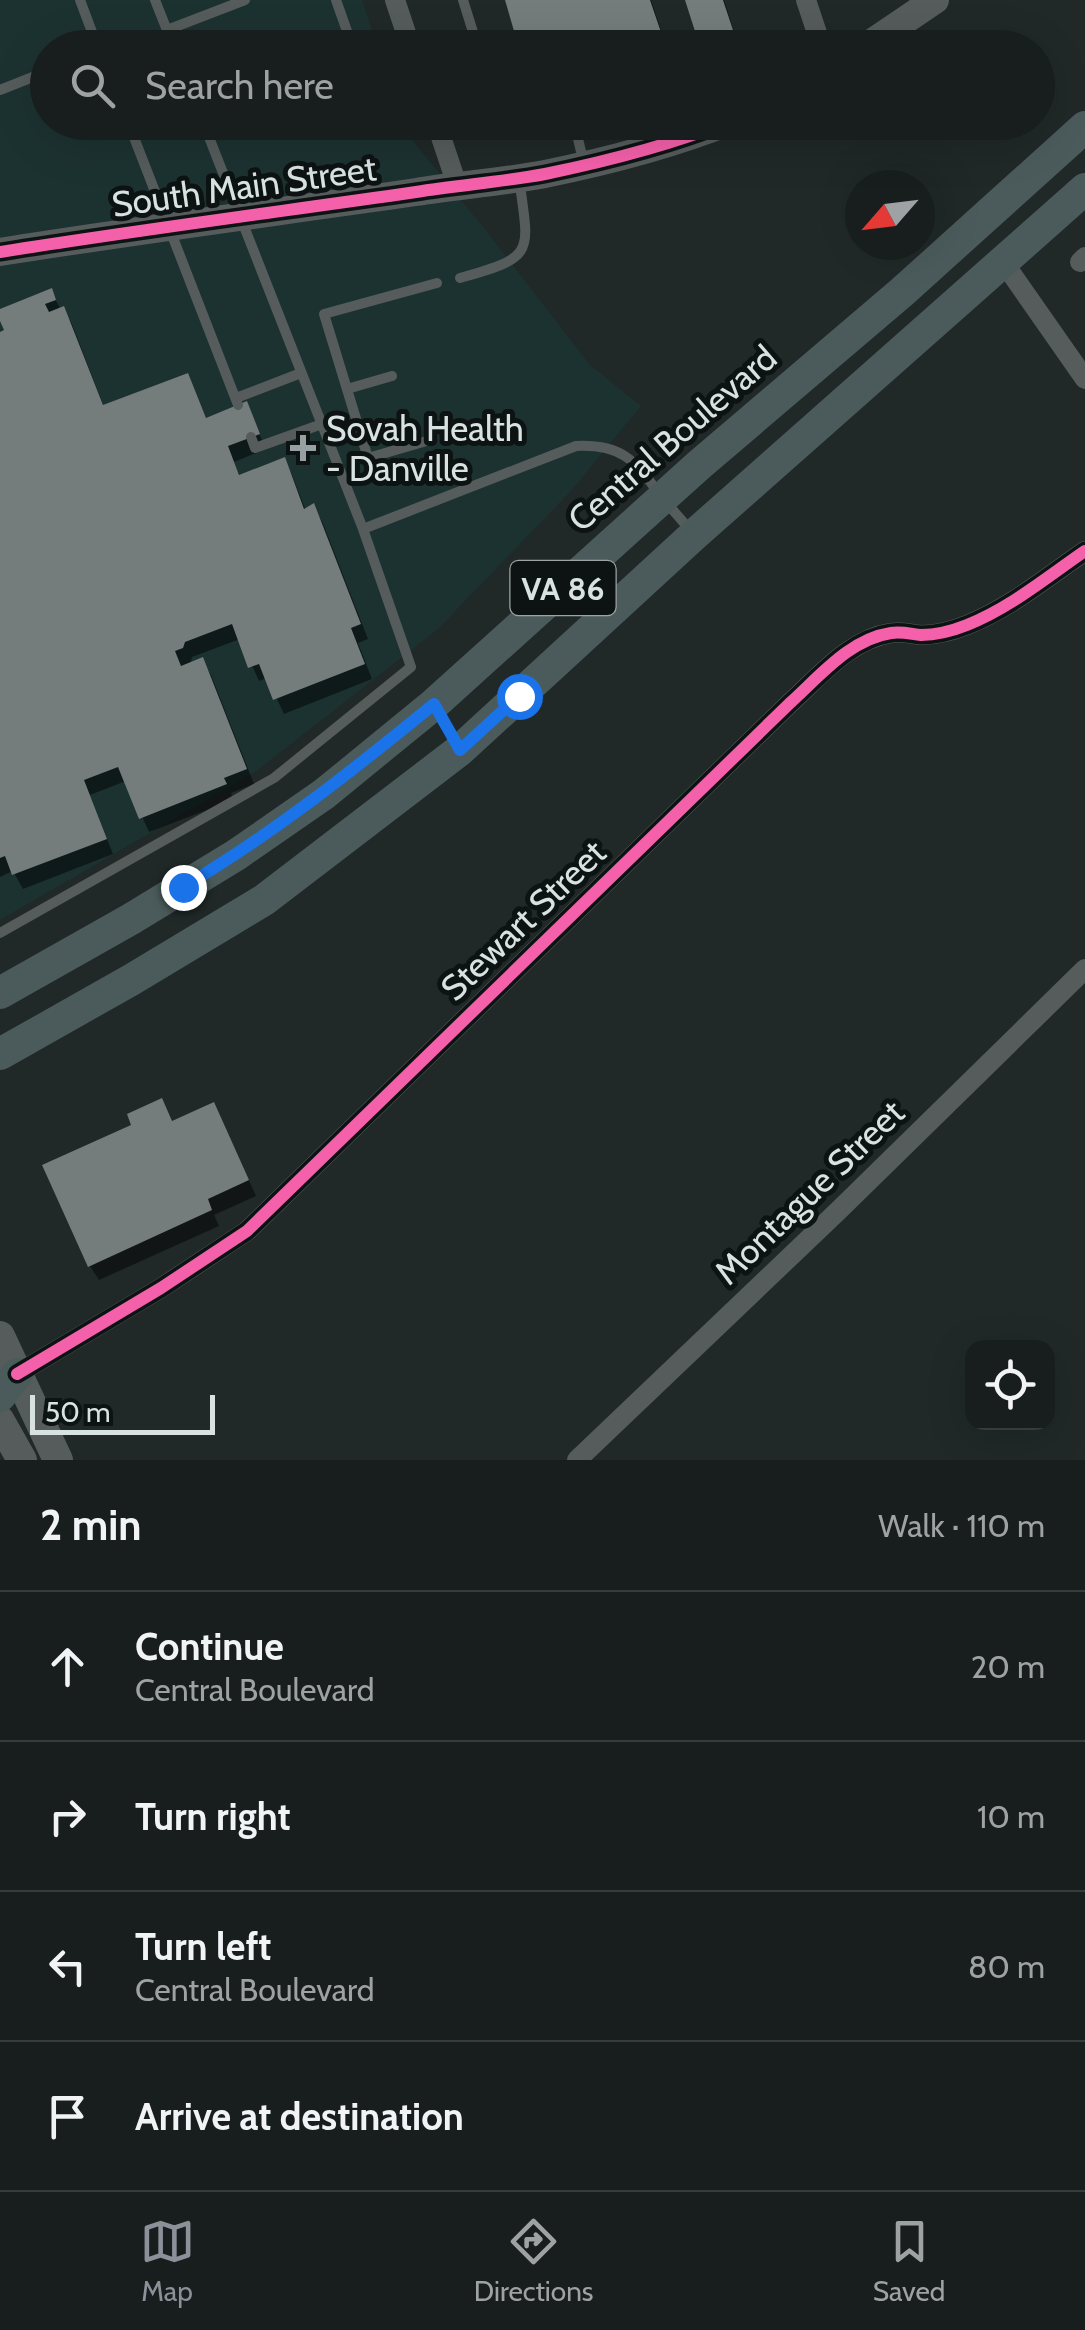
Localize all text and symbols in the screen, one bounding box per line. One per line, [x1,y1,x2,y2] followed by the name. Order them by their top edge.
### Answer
[30,30,1055,140] search box
[65,58,120,113] icon: search
[145,62,334,109] text: Search here
[109,146,379,226] street label: South Main Street
[845,170,935,260] north arrow
[559,336,785,540] street label: Central Boulevard
[326,407,524,490] place label: Sovah Health - Danville
[290,435,316,461] marker: Sovah Health - Danville
[510,561,616,615] road number: VA 86
[497,674,543,720] route start
[432,831,614,1009] street label: Stewart Street
[161,865,207,911] route end
[705,1091,913,1293] street label: Montague Street
[965,1340,1055,1430] map controls
[965,1340,1055,1430] button: locate
[30,1390,215,1434] scale bar
[45,1395,111,1429] text: 50 m
[40,1499,141,1551] text: 2 min
[878,1506,1045,1545] text: Walk · 110 m
[135,1623,284,1670] text: Continue
[40,1639,95,1694] icon: ahead
[971,1647,1045,1686] text: 20 m
[135,1670,375,1709] text: Central Boulevard
[40,1789,95,1844] icon: right
[135,1793,291,1840] text: Turn right
[977,1797,1045,1836] text: 10 m
[135,1923,271,1970] text: Turn left
[40,1939,95,1994] icon: left
[968,1947,1045,1986] text: 80 m
[135,1970,375,2009] text: Central Boulevard
[40,2089,95,2144] icon: arrive
[135,2093,464,2140] text: Arrive at destination
[140,2214,195,2308] tab: Map
[474,2214,593,2308] tab: Directions
[873,2214,945,2308] tab: Saved

